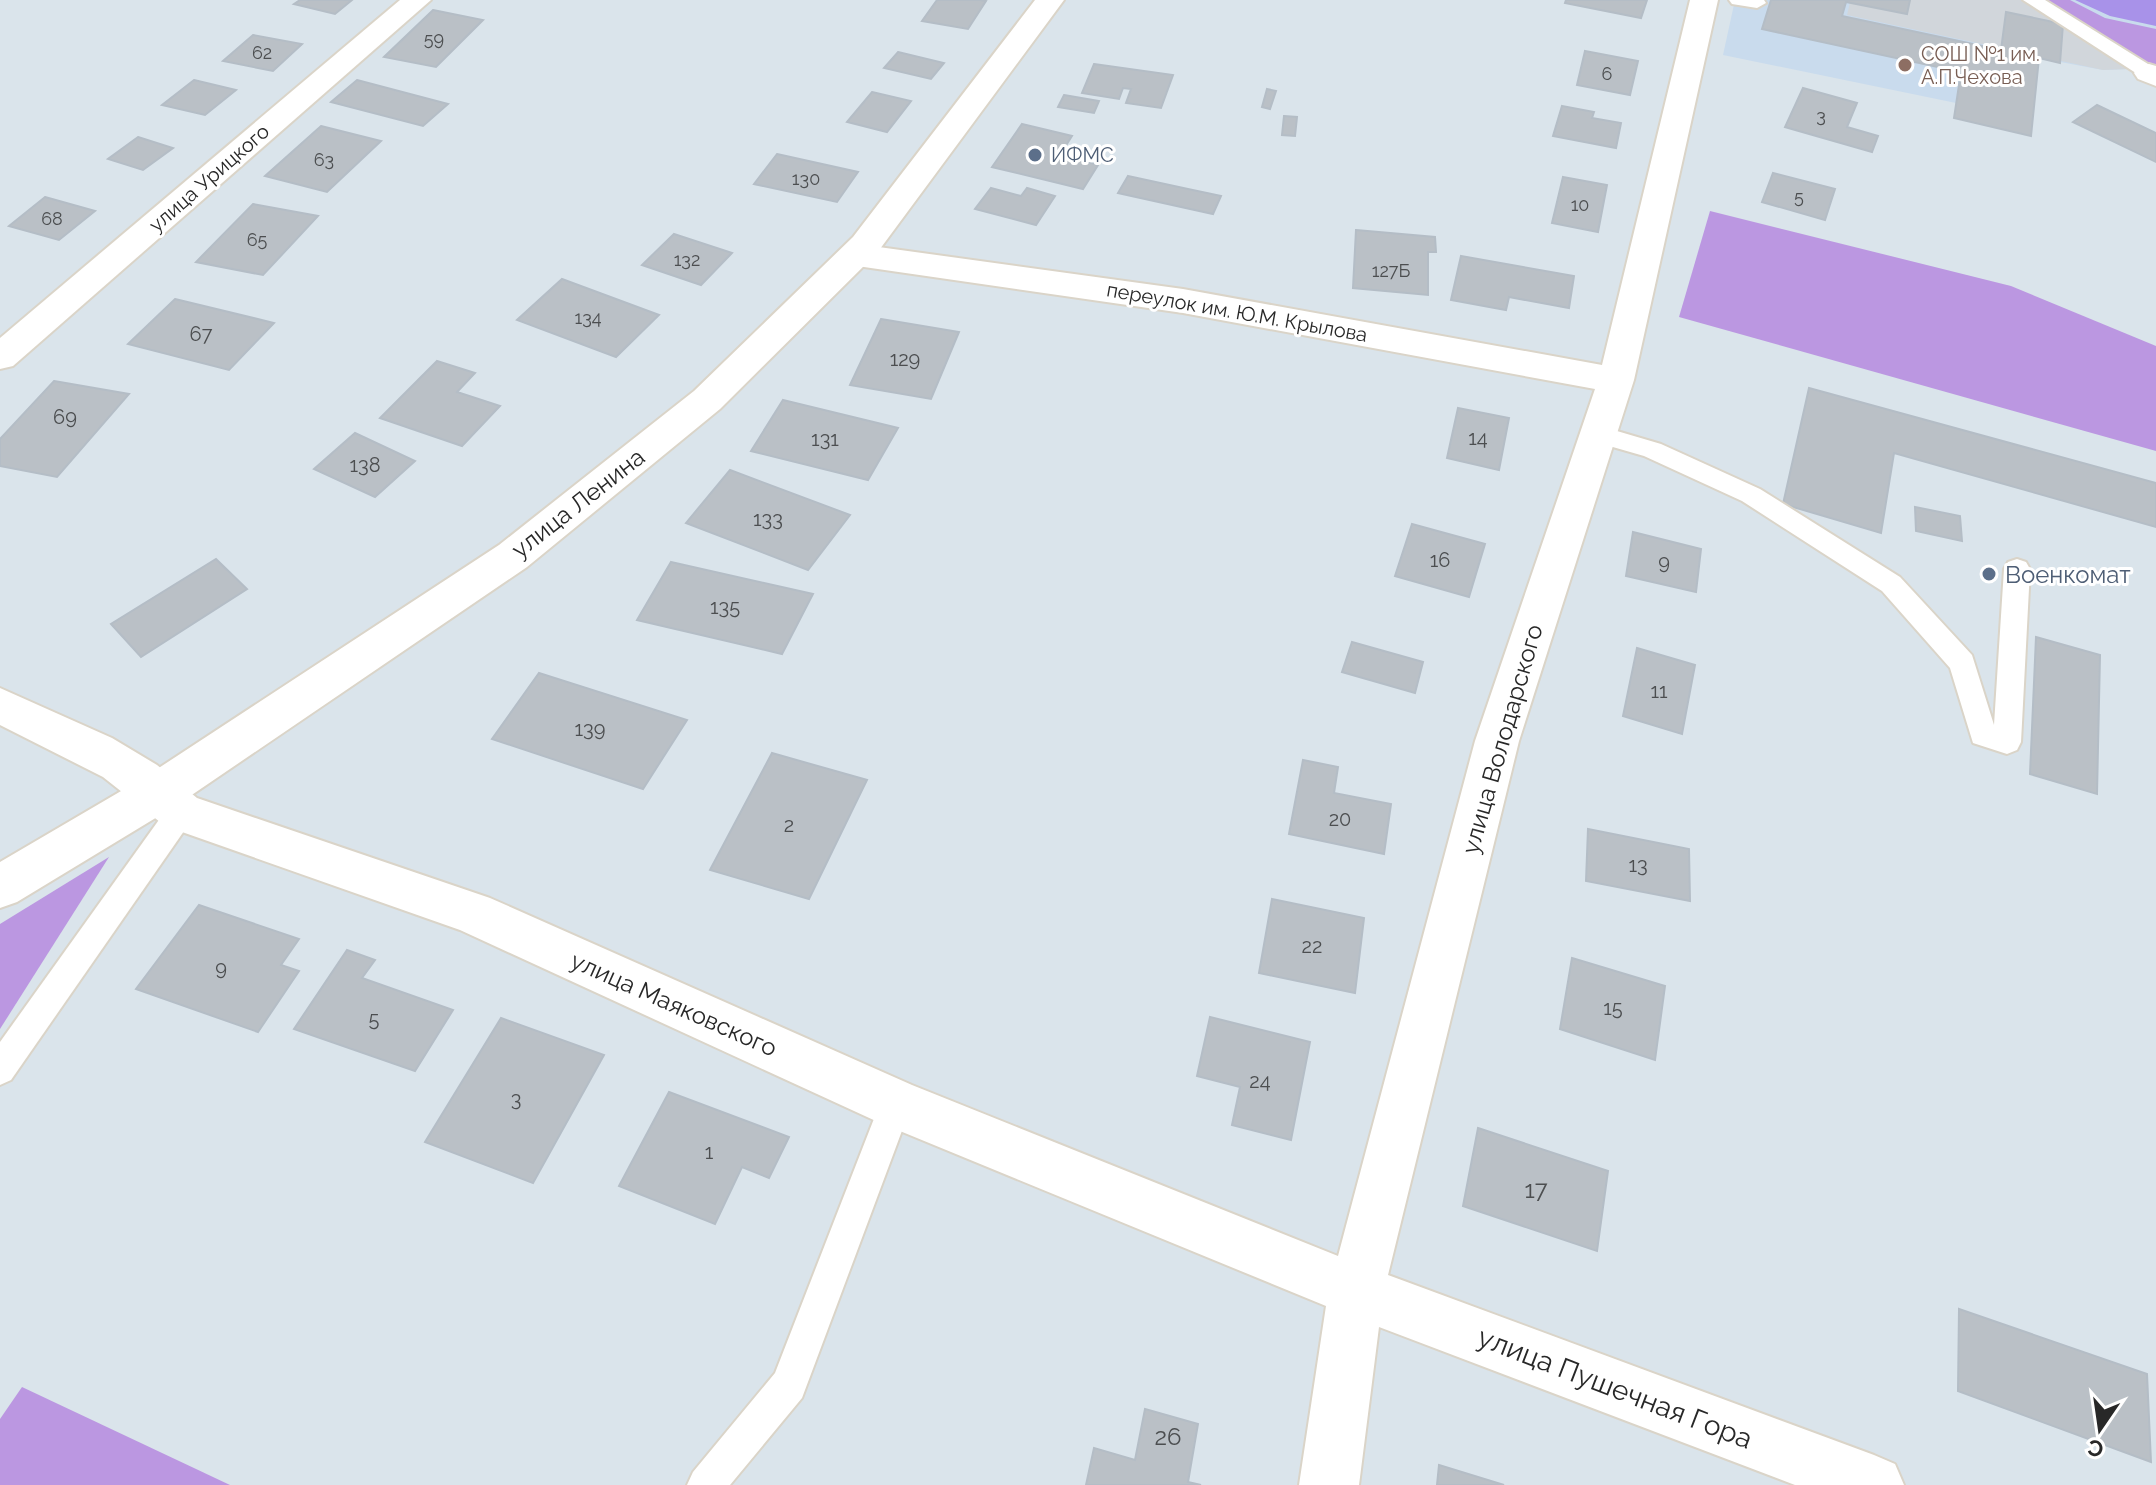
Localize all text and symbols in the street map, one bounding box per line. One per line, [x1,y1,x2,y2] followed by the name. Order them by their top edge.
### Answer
[424,28,444,49] house number: 59
[252,42,272,63] house number: 62
[1921,42,2040,89] place label: СОШ №1 им. А.П.Чехова
[1896,56,1914,74] marker: СОШ №1 им. А.П.Чехова
[1602,63,1613,84] house number: 6
[1816,105,1826,126] house number: 3
[144,119,274,237] street label: улица Урицкого
[1051,143,1114,167] place label: ИФМС
[1026,146,1044,164] marker: ИФМС
[314,149,334,170] house number: 63
[792,168,820,189] house number: 130
[1794,186,1804,207] house number: 5
[1571,194,1589,215] house number: 10
[41,208,63,229] house number: 68
[247,229,268,250] house number: 65
[674,249,700,270] house number: 132
[1372,260,1410,281] house number: 127Б
[1105,277,1369,347] street label: переулок им. Ю.М. Крылова
[574,307,602,328] house number: 134
[190,322,213,346] house number: 67
[890,347,920,371] house number: 129
[53,405,77,429] house number: 69
[1468,426,1488,450] house number: 14
[811,427,839,451] house number: 131
[506,442,650,564] street label: улица Ленина
[349,453,381,477] house number: 138
[753,507,783,531] house number: 133
[1430,548,1450,572] house number: 16
[1658,550,1670,574] house number: 9
[2005,560,2131,589] place label: Военкомат
[1980,565,1998,583] marker: Военкомат
[710,595,740,619] house number: 135
[1455,621,1549,857] street label: улица Володарского
[1650,679,1668,703] house number: 11
[575,717,605,741] house number: 139
[1329,807,1351,831] house number: 20
[784,813,794,837] house number: 2
[1628,853,1648,877] house number: 13
[1302,934,1322,958] house number: 22
[566,945,782,1063] street label: улица Маяковского
[215,956,227,980] house number: 9
[1603,996,1623,1020] house number: 15
[369,1007,380,1031] house number: 5
[1249,1069,1271,1093] house number: 24
[511,1087,521,1111] house number: 3
[705,1140,714,1164] house number: 1
[1525,1175,1548,1204] house number: 17
[1473,1320,1757,1456] street label: улица Пушечная Гора
[2060,1389,2140,1469] north arrow
[1155,1422,1181,1451] house number: 26
[2085,1434,2106,1463] text: С

